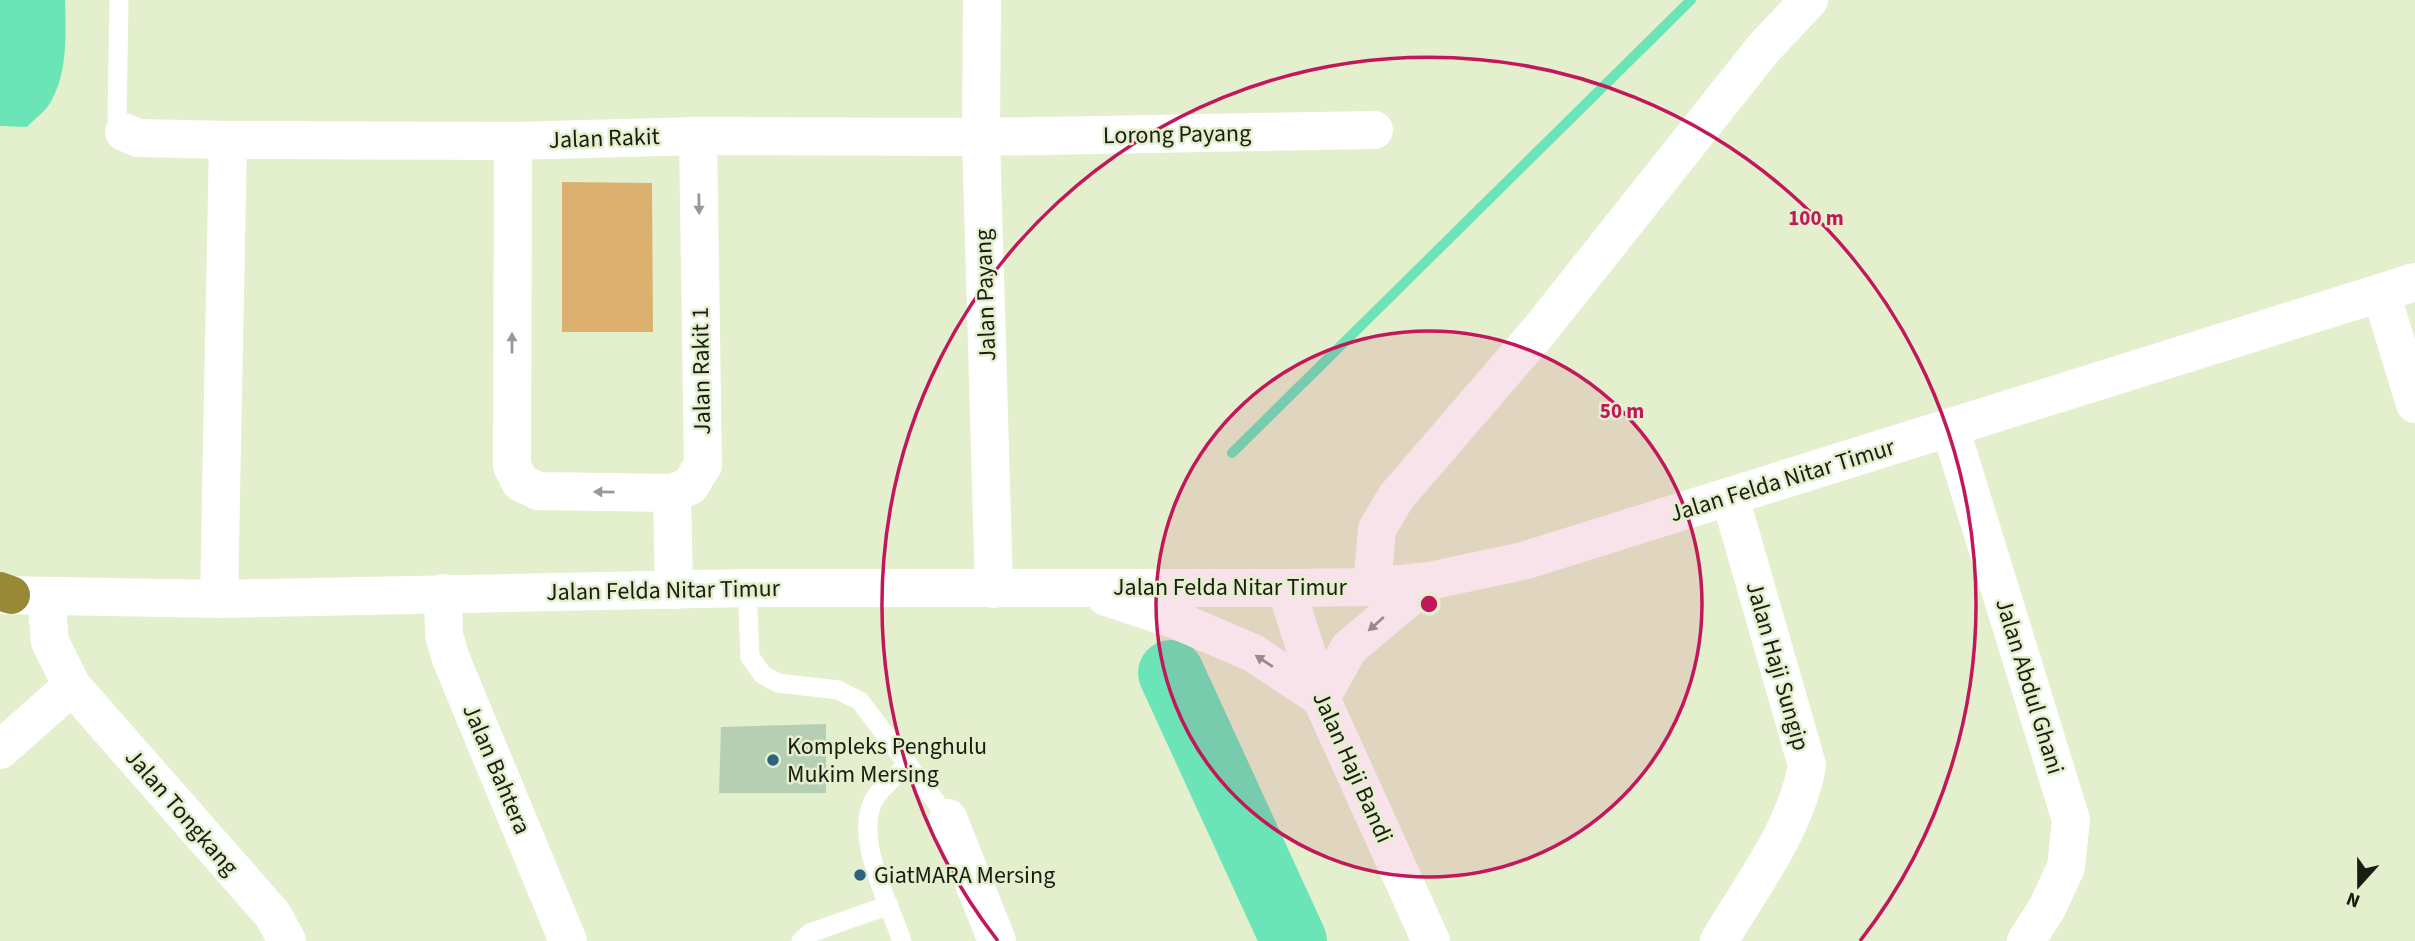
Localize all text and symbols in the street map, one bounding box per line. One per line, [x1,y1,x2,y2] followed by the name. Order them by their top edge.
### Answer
[1103,116,1251,153] street label: Lorong Payang
[548,119,660,158] street label: Jalan Rakit
[693,193,705,215] one-way arrow
[1788,203,1844,233] text: 100 m
[966,228,1005,362] street label: Jalan Payang
[683,307,720,435] street label: Jalan Rakit 1
[506,332,518,354] one-way arrow
[1600,396,1644,426] text: 50 m
[1665,429,1900,531] street label: Jalan Felda Nitar Timur
[593,486,615,498] one-way arrow
[1113,570,1348,605] street label: Jalan Felda Nitar Timur
[546,571,781,610] street label: Jalan Felda Nitar Timur
[1737,577,1818,755] street label: Jalan Haji Sungip
[1417,592,1441,616] centre of rings
[1986,594,2073,778] street label: Jalan Abdul Ghani
[1367,616,1385,632] one-way arrow
[1254,655,1273,668] one-way arrow
[1303,686,1402,849] street label: Jalan Haji Bandi
[453,699,540,840] street label: Jalan Bahtera
[787,729,987,792] place label: Kompleks Penghulu Mukim Mersing
[117,741,247,884] street label: Jalan Tongkang
[765,752,781,768] marker: Kompleks Penghulu Mukim Mersing
[2324,850,2394,920] north arrow
[874,858,1055,893] place label: GiatMARA Mersing
[852,867,868,883] marker: GiatMARA Mersing
[2343,885,2364,914] text: N

